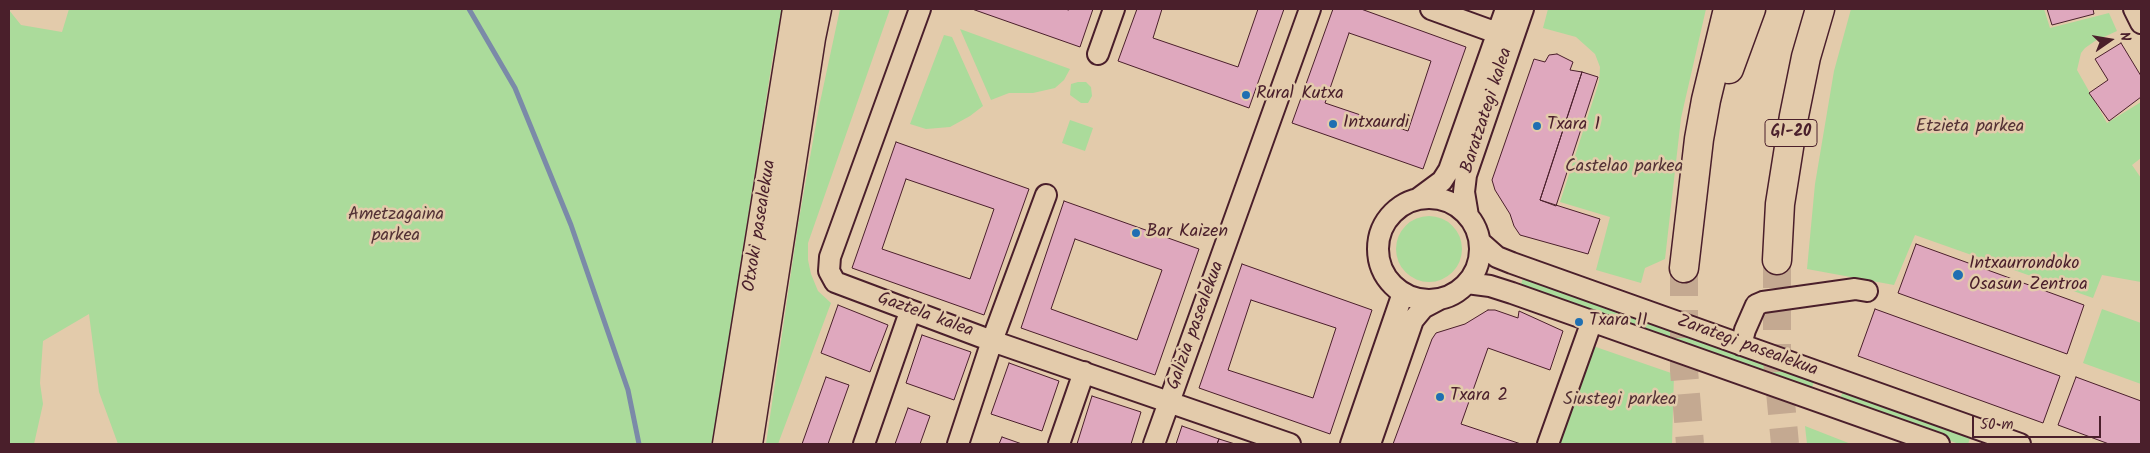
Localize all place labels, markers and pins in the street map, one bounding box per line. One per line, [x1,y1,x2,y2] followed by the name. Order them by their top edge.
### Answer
[1256,84,1344,106] place label: Rural Kutxa
[1240,89,1252,101] marker: Rural Kutxa
[1343,113,1409,135] place label: Intxaurdi
[1547,115,1600,137] place label: Txara 1
[1327,118,1339,130] marker: Intxaurdi
[1531,120,1543,132] marker: Txara 1
[1146,222,1228,244] place label: Bar Kaizen
[1130,227,1142,239] marker: Bar Kaizen
[1969,254,2088,296] place label: Intxaurrondoko Osasun Zentroa
[1951,268,1965,282] marker: Intxaurrondoko Osasun Zentroa
[1589,311,1648,333] place label: Txara II
[1573,316,1585,328] marker: Txara II
[1450,386,1508,408] place label: Txara 2
[1434,391,1446,403] marker: Txara 2

